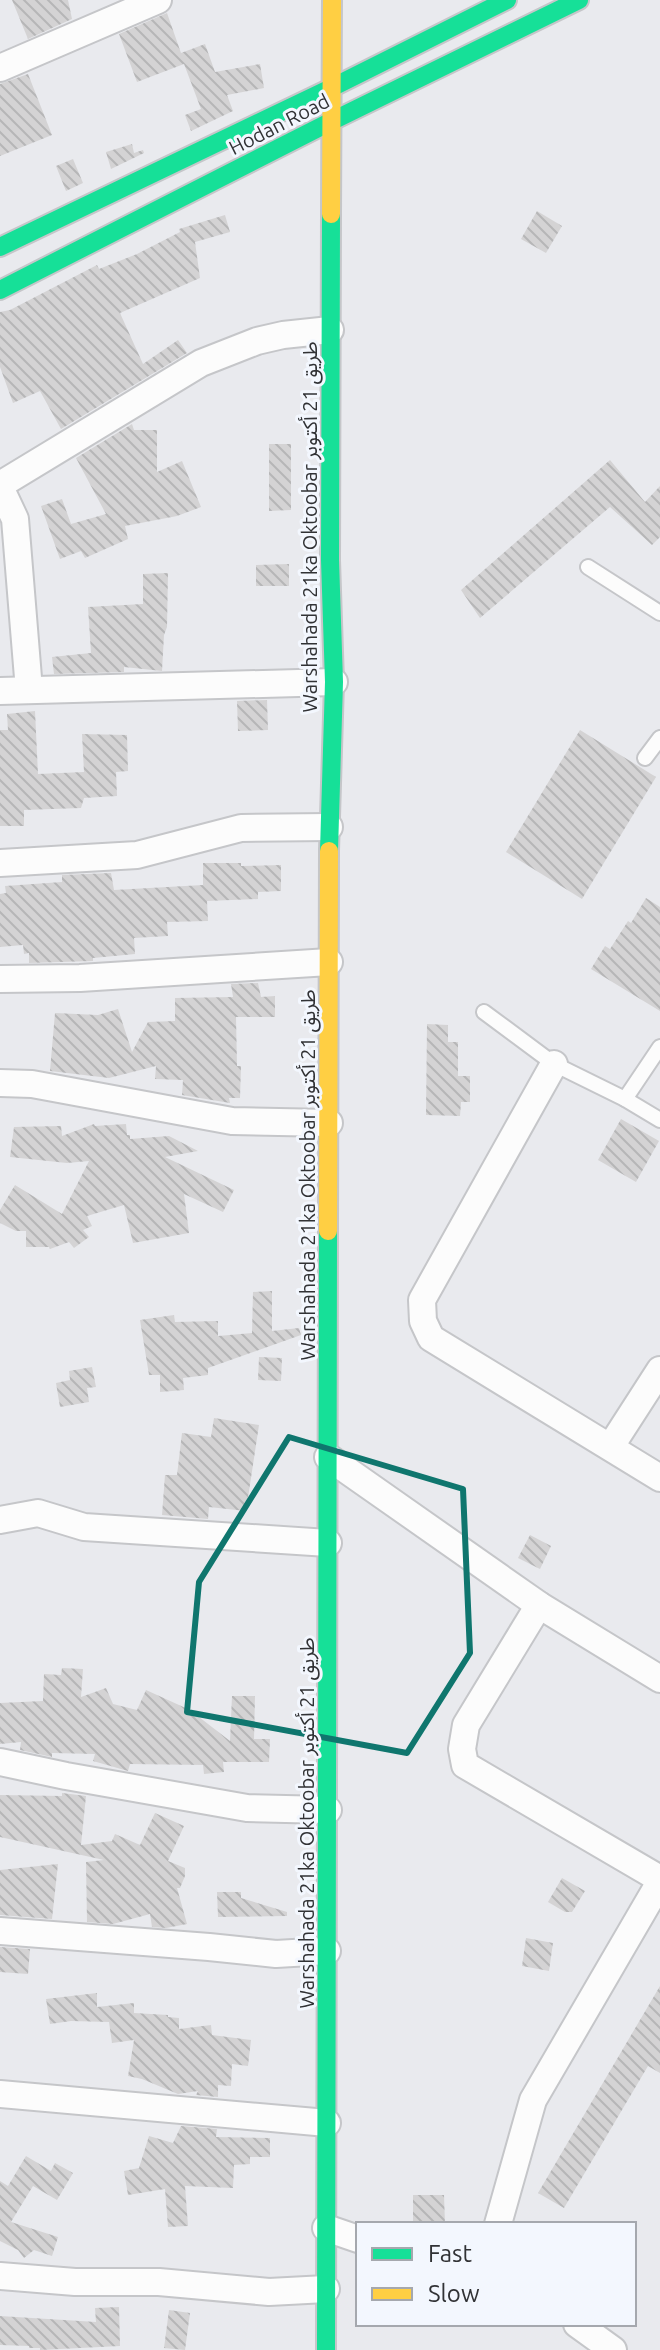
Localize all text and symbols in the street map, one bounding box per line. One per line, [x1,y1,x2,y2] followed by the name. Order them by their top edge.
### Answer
[225,89,333,159] street label: Hodan Road
[298,342,323,712] street label: Warshahada 21ka Oktoobar طريق 21 أكتوبر
[296,990,321,1360] street label: Warshahada 21ka Oktoobar طريق 21 أكتوبر
[295,1638,320,2008] street label: Warshahada 21ka Oktoobar طريق 21 أكتوبر
[356,2222,636,2326] legend
[428,2240,472,2267] text: Fast
[428,2280,480,2307] text: Slow

